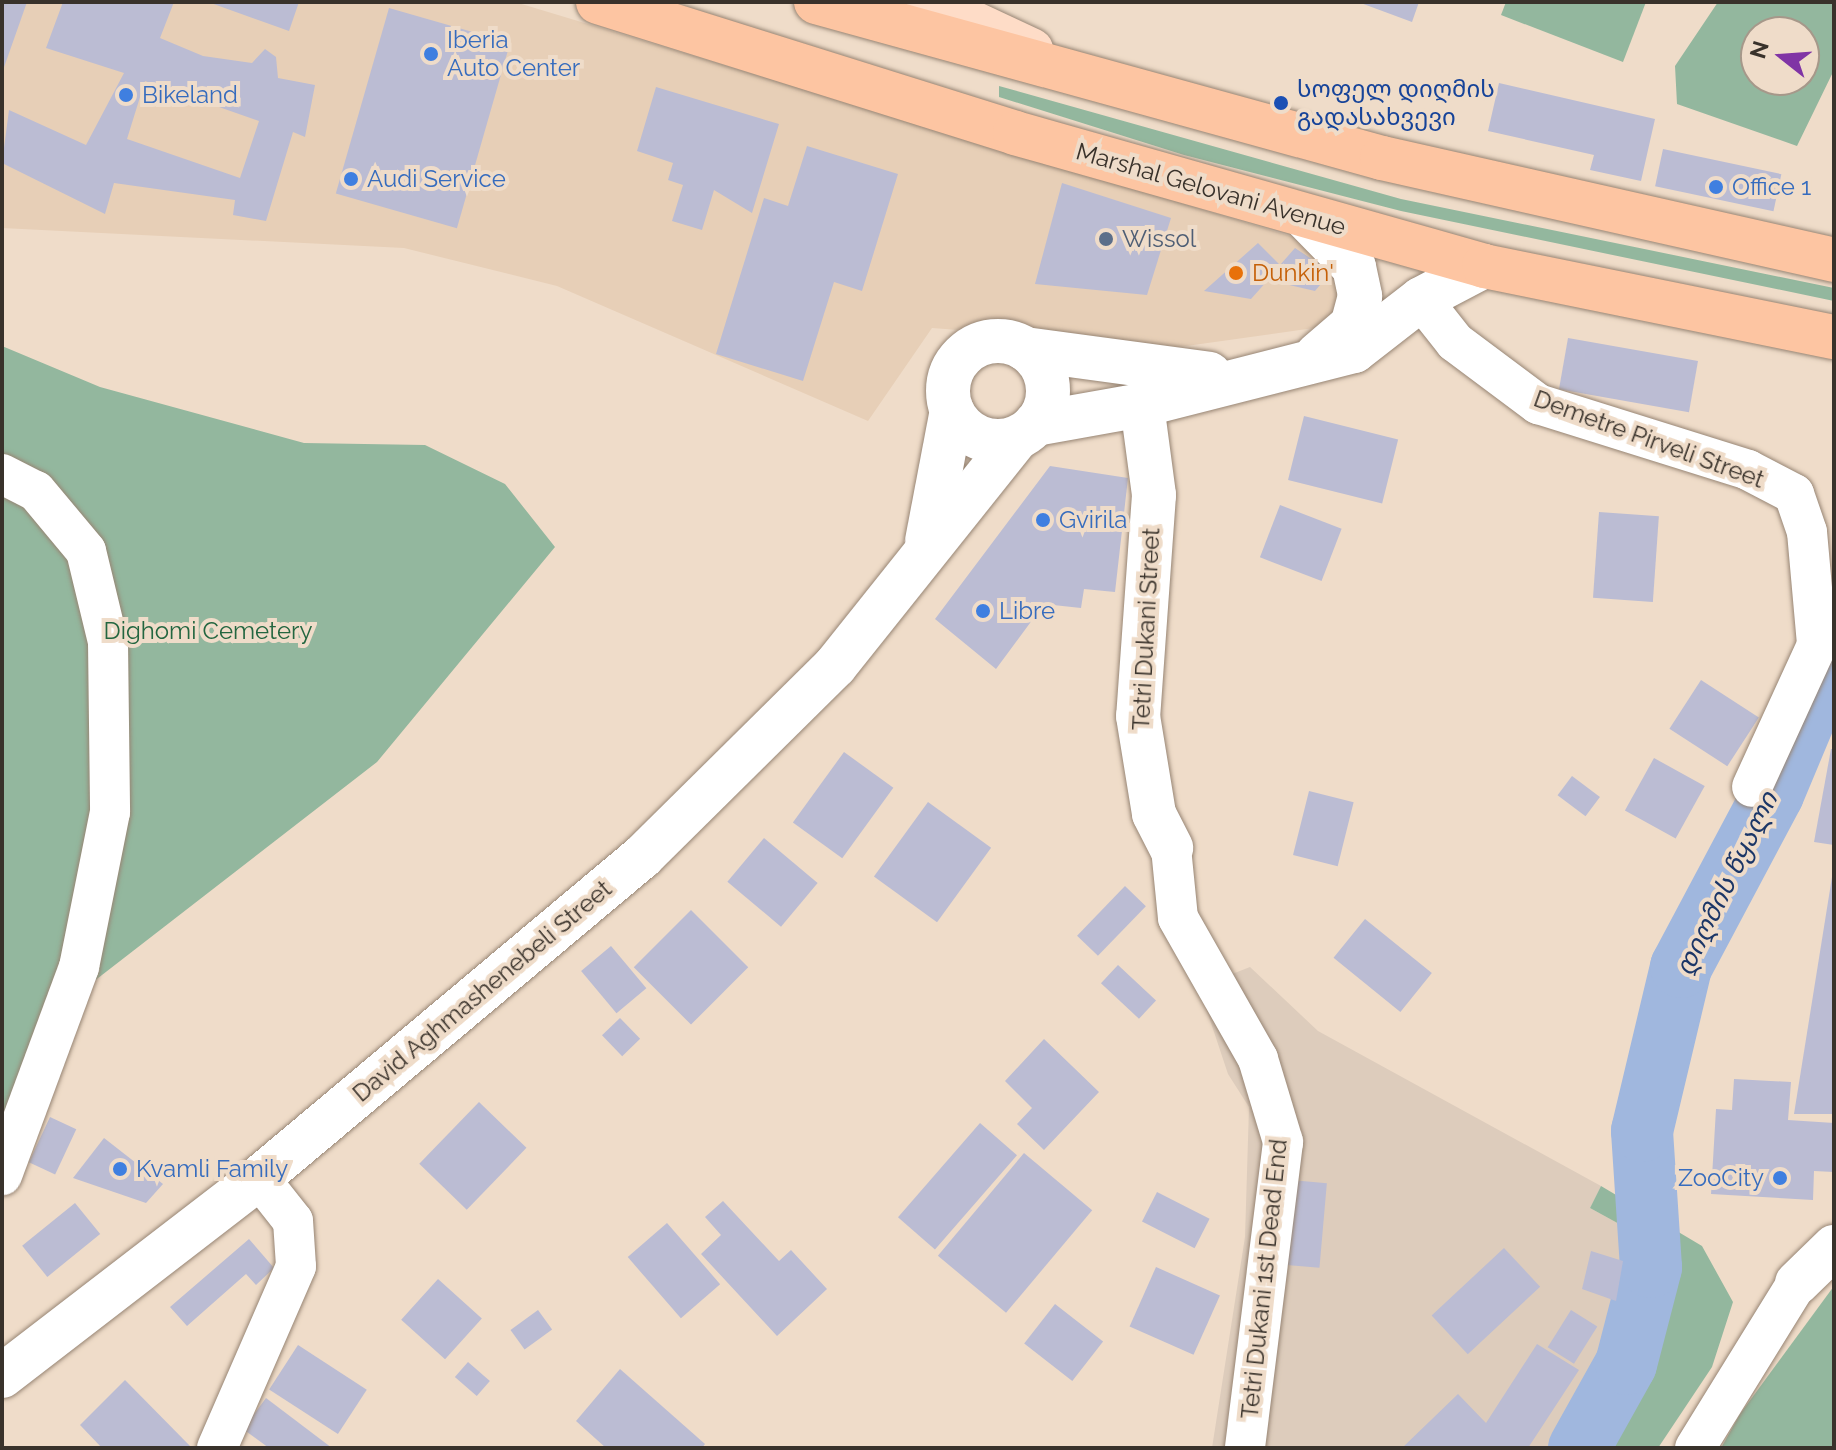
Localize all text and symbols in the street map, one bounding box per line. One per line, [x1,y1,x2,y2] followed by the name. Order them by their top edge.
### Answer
[1740,16,1820,96] north arrow
[447,26,580,82] place label: Iberia Auto Center
[1744,38,1774,61] text: N
[422,45,440,63] marker: Iberia Auto Center
[1297,75,1495,131] place label: სოფელ დიღმის გადასახვევი
[142,81,238,109] place label: Bikeland
[117,86,135,104] marker: Bikeland
[1272,94,1290,112] marker: სოფელ დიღმის გადასახვევი
[1072,136,1350,242] street label: Marshal Gelovani Avenue
[367,165,506,193] place label: Audi Service
[342,170,360,188] marker: Audi Service
[1732,173,1811,201] place label: Office 1
[1707,178,1725,196] marker: Office 1
[1122,225,1196,253] place label: Wissol
[1097,230,1115,248] marker: Wissol
[1252,259,1334,287] place label: Dunkin'
[1227,264,1245,282] marker: Dunkin'
[1530,384,1768,494] street label: Demetre Pirveli Street
[1059,506,1127,534] place label: Gvirila
[1034,511,1052,529] marker: Gvirila
[1126,527,1166,731] street label: Tetri Dukani Street
[999,597,1055,625] place label: Libre
[974,602,992,620] marker: Libre
[104,617,312,645] park label: Dighomi Cemetery
[1669,787,1785,981] water label: დიღმის წყალი
[346,874,618,1108] street label: David Aghmashenebeli Street
[1235,1138,1293,1420] street label: Tetri Dukani 1st Dead End
[136,1155,288,1183] place label: Kvamli Family
[111,1160,129,1178] marker: Kvamli Family
[1678,1164,1764,1192] place label: ZooCity
[1771,1169,1789,1187] marker: ZooCity

